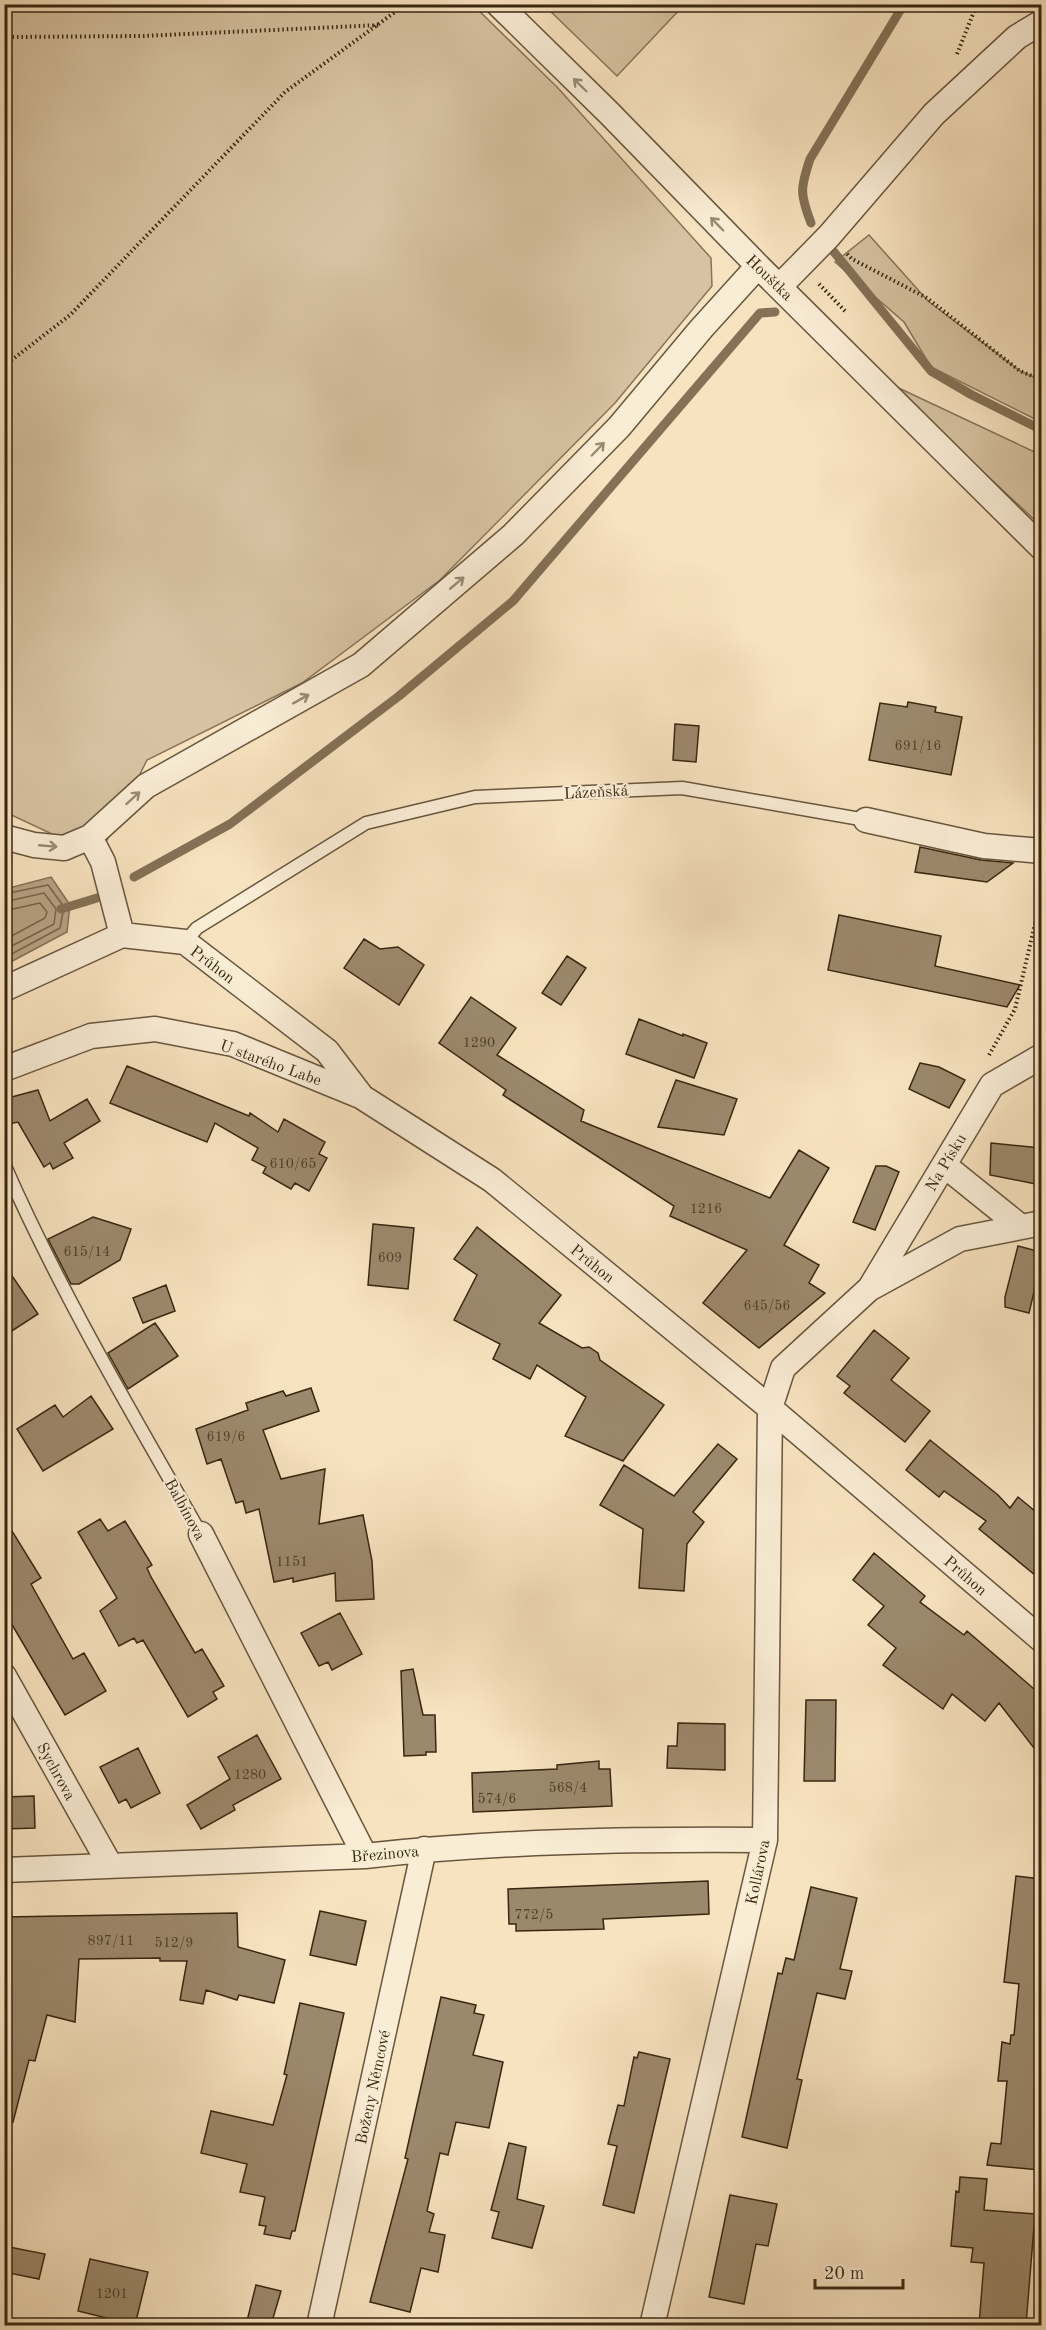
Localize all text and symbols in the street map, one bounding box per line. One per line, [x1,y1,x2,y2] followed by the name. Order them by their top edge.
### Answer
[573,77,588,92] one-way arrow
[710,216,724,231] one-way arrow
[742,253,795,304] street label: Houštka
[591,441,605,456] one-way arrow
[449,576,464,590] one-way arrow
[292,693,309,705] one-way arrow
[895,739,941,753] house number: 691/16
[563,783,629,803] street label: Lázeňská
[126,791,141,805] one-way arrow
[37,841,57,852] one-way arrow
[187,944,237,988] street label: Průhon
[463,1036,495,1050] house number: 1290
[217,1038,323,1090] street label: U starého Labe
[923,1131,970,1194] street label: Na Písku
[270,1157,316,1171] house number: 610/65
[690,1202,722,1216] house number: 1216
[567,1242,617,1287] street label: Průhon
[64,1245,110,1259] house number: 615/14
[378,1251,402,1265] house number: 609
[744,1299,790,1313] house number: 645/56
[207,1430,245,1444] house number: 619/6
[161,1477,208,1543] street label: Balbínova
[940,1554,990,1600] street label: Průhon
[276,1555,308,1569] house number: 1151
[33,1741,78,1803] street label: Sychrova
[234,1768,266,1782] house number: 1280
[549,1781,587,1795] house number: 568/4
[478,1792,516,1806] house number: 574/6
[744,1838,774,1906] street label: Kollárova
[351,1844,420,1866] street label: Březinova
[515,1908,553,1922] house number: 772/5
[88,1934,134,1948] house number: 897/11
[155,1936,193,1950] house number: 512/9
[354,2029,394,2146] street label: Boženy Němcové
[815,2252,904,2290] scale bar
[824,2265,864,2283] text: 20 m
[96,2287,128,2301] house number: 1201

